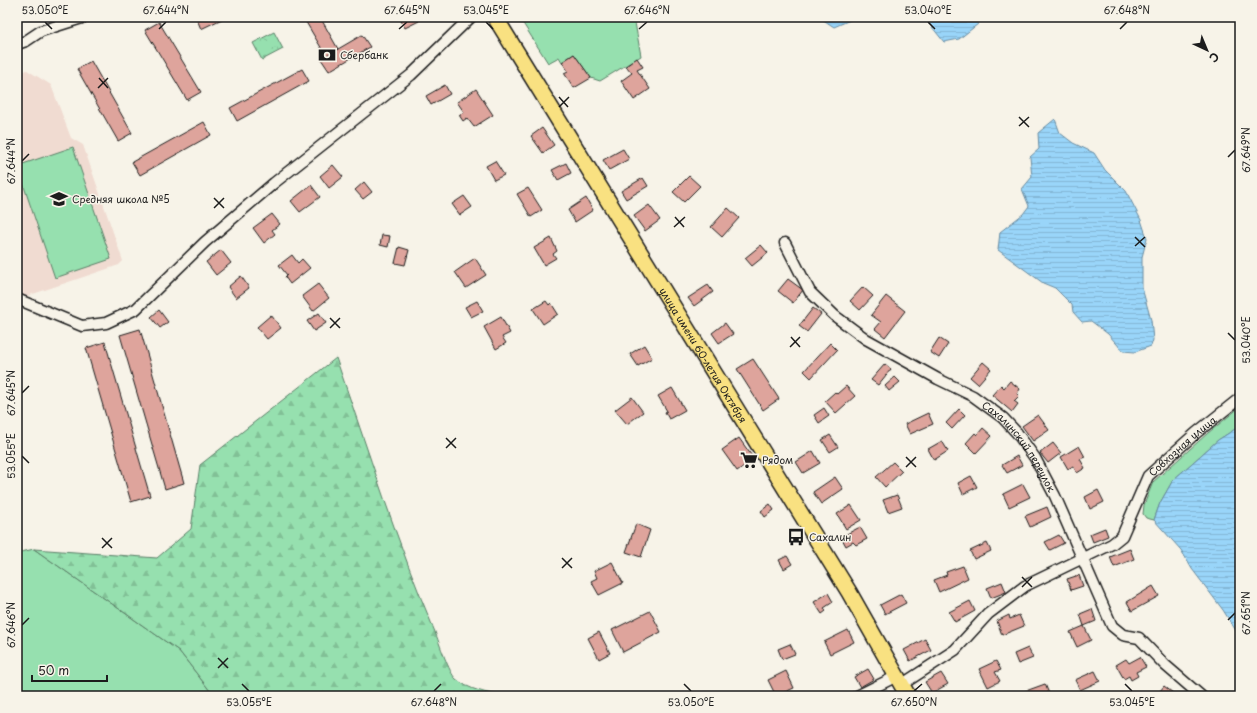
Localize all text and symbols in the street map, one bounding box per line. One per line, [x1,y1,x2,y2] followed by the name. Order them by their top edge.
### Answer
[21,2,69,17] text: 53.050°E
[143,2,189,17] text: 67.644°N
[384,2,430,17] text: 67.645°N
[463,2,509,17] text: 53.045°E
[624,2,670,17] text: 67.646°N
[904,2,952,17] text: 53.040°E
[1104,2,1150,17] text: 67.648°N
[1187,30,1227,70] north arrow
[317,45,337,65] bank icon: Сбербанк
[340,47,388,62] place label: Сбербанк
[1205,49,1223,67] text: С
[1238,127,1253,173] text: 67.649°N
[3,138,18,184] text: 67.644°N
[49,189,69,209] school or university icon: Средняя школа №5
[72,191,170,206] place label: Средняя школа №5
[656,284,751,425] street label: улица имени 60-летия Октября
[1238,316,1253,364] text: 53.040°E
[3,370,18,416] text: 67.645°N
[979,397,1060,494] street label: Сахалинский переулок
[1145,411,1220,479] street label: Совхозная улица
[3,433,18,479] text: 53.055°E
[739,450,759,470] supermarket icon: Рядом
[762,452,793,467] place label: Рядом
[786,527,806,547] bus stop icon: Сахалин
[809,529,851,544] place label: Сахалин
[1238,591,1253,635] text: 67.651°N
[3,602,18,648] text: 67.646°N
[32,657,107,683] scale bar
[38,661,69,679] text: 50 m
[226,694,272,709] text: 53.055°E
[411,694,457,709] text: 67.648°N
[667,694,715,709] text: 53.050°E
[891,694,938,709] text: 67.650°N
[1109,694,1155,709] text: 53.045°E

